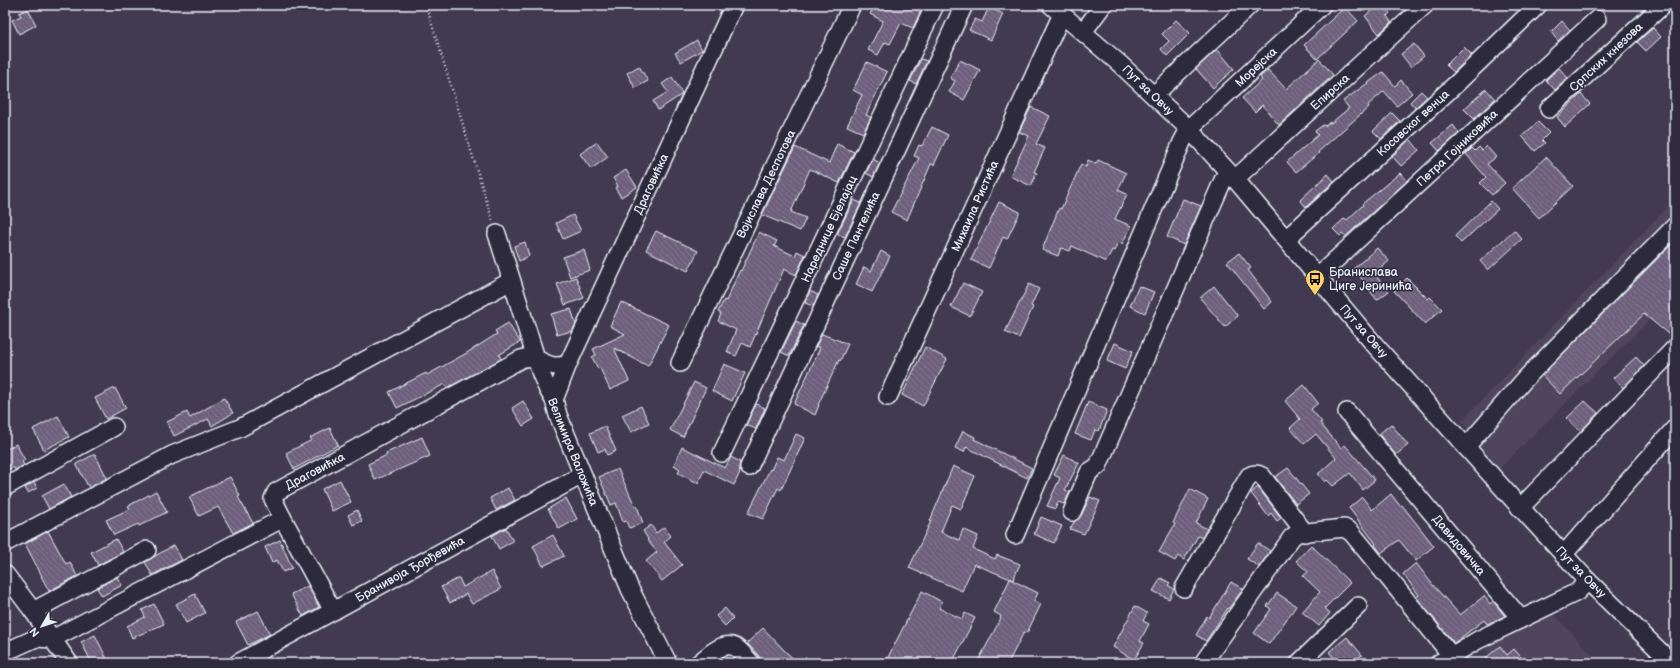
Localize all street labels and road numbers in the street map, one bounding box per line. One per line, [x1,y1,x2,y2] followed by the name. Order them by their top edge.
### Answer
[1567,20,1646,95] street label: Српских кнезова
[1232,44,1280,90] street label: Морејска
[1119,62,1177,119] street label: Пут за Овчу
[1308,71,1353,114] street label: Епирска
[1374,87,1453,160] street label: Косовског венца
[1413,107,1501,190] street label: Петра Гојниковића
[734,128,799,241] street label: Војислава Деспотова
[631,151,672,217] street label: Драговићка
[949,158,1002,254] street label: Михаила Ристића
[798,174,861,285] street label: Нареднице Бјелајац
[829,189,884,283] street label: Саше Пантелића
[1336,301,1391,362] street label: Пут за Овчу
[544,396,601,508] street label: Велимира Валожића
[283,450,348,493] street label: Драговићка
[1429,512,1488,579] street label: Давидовичка
[353,533,467,606] street label: Бранивоја Ђорђевића
[1552,543,1609,602] street label: Пут за Овчу

